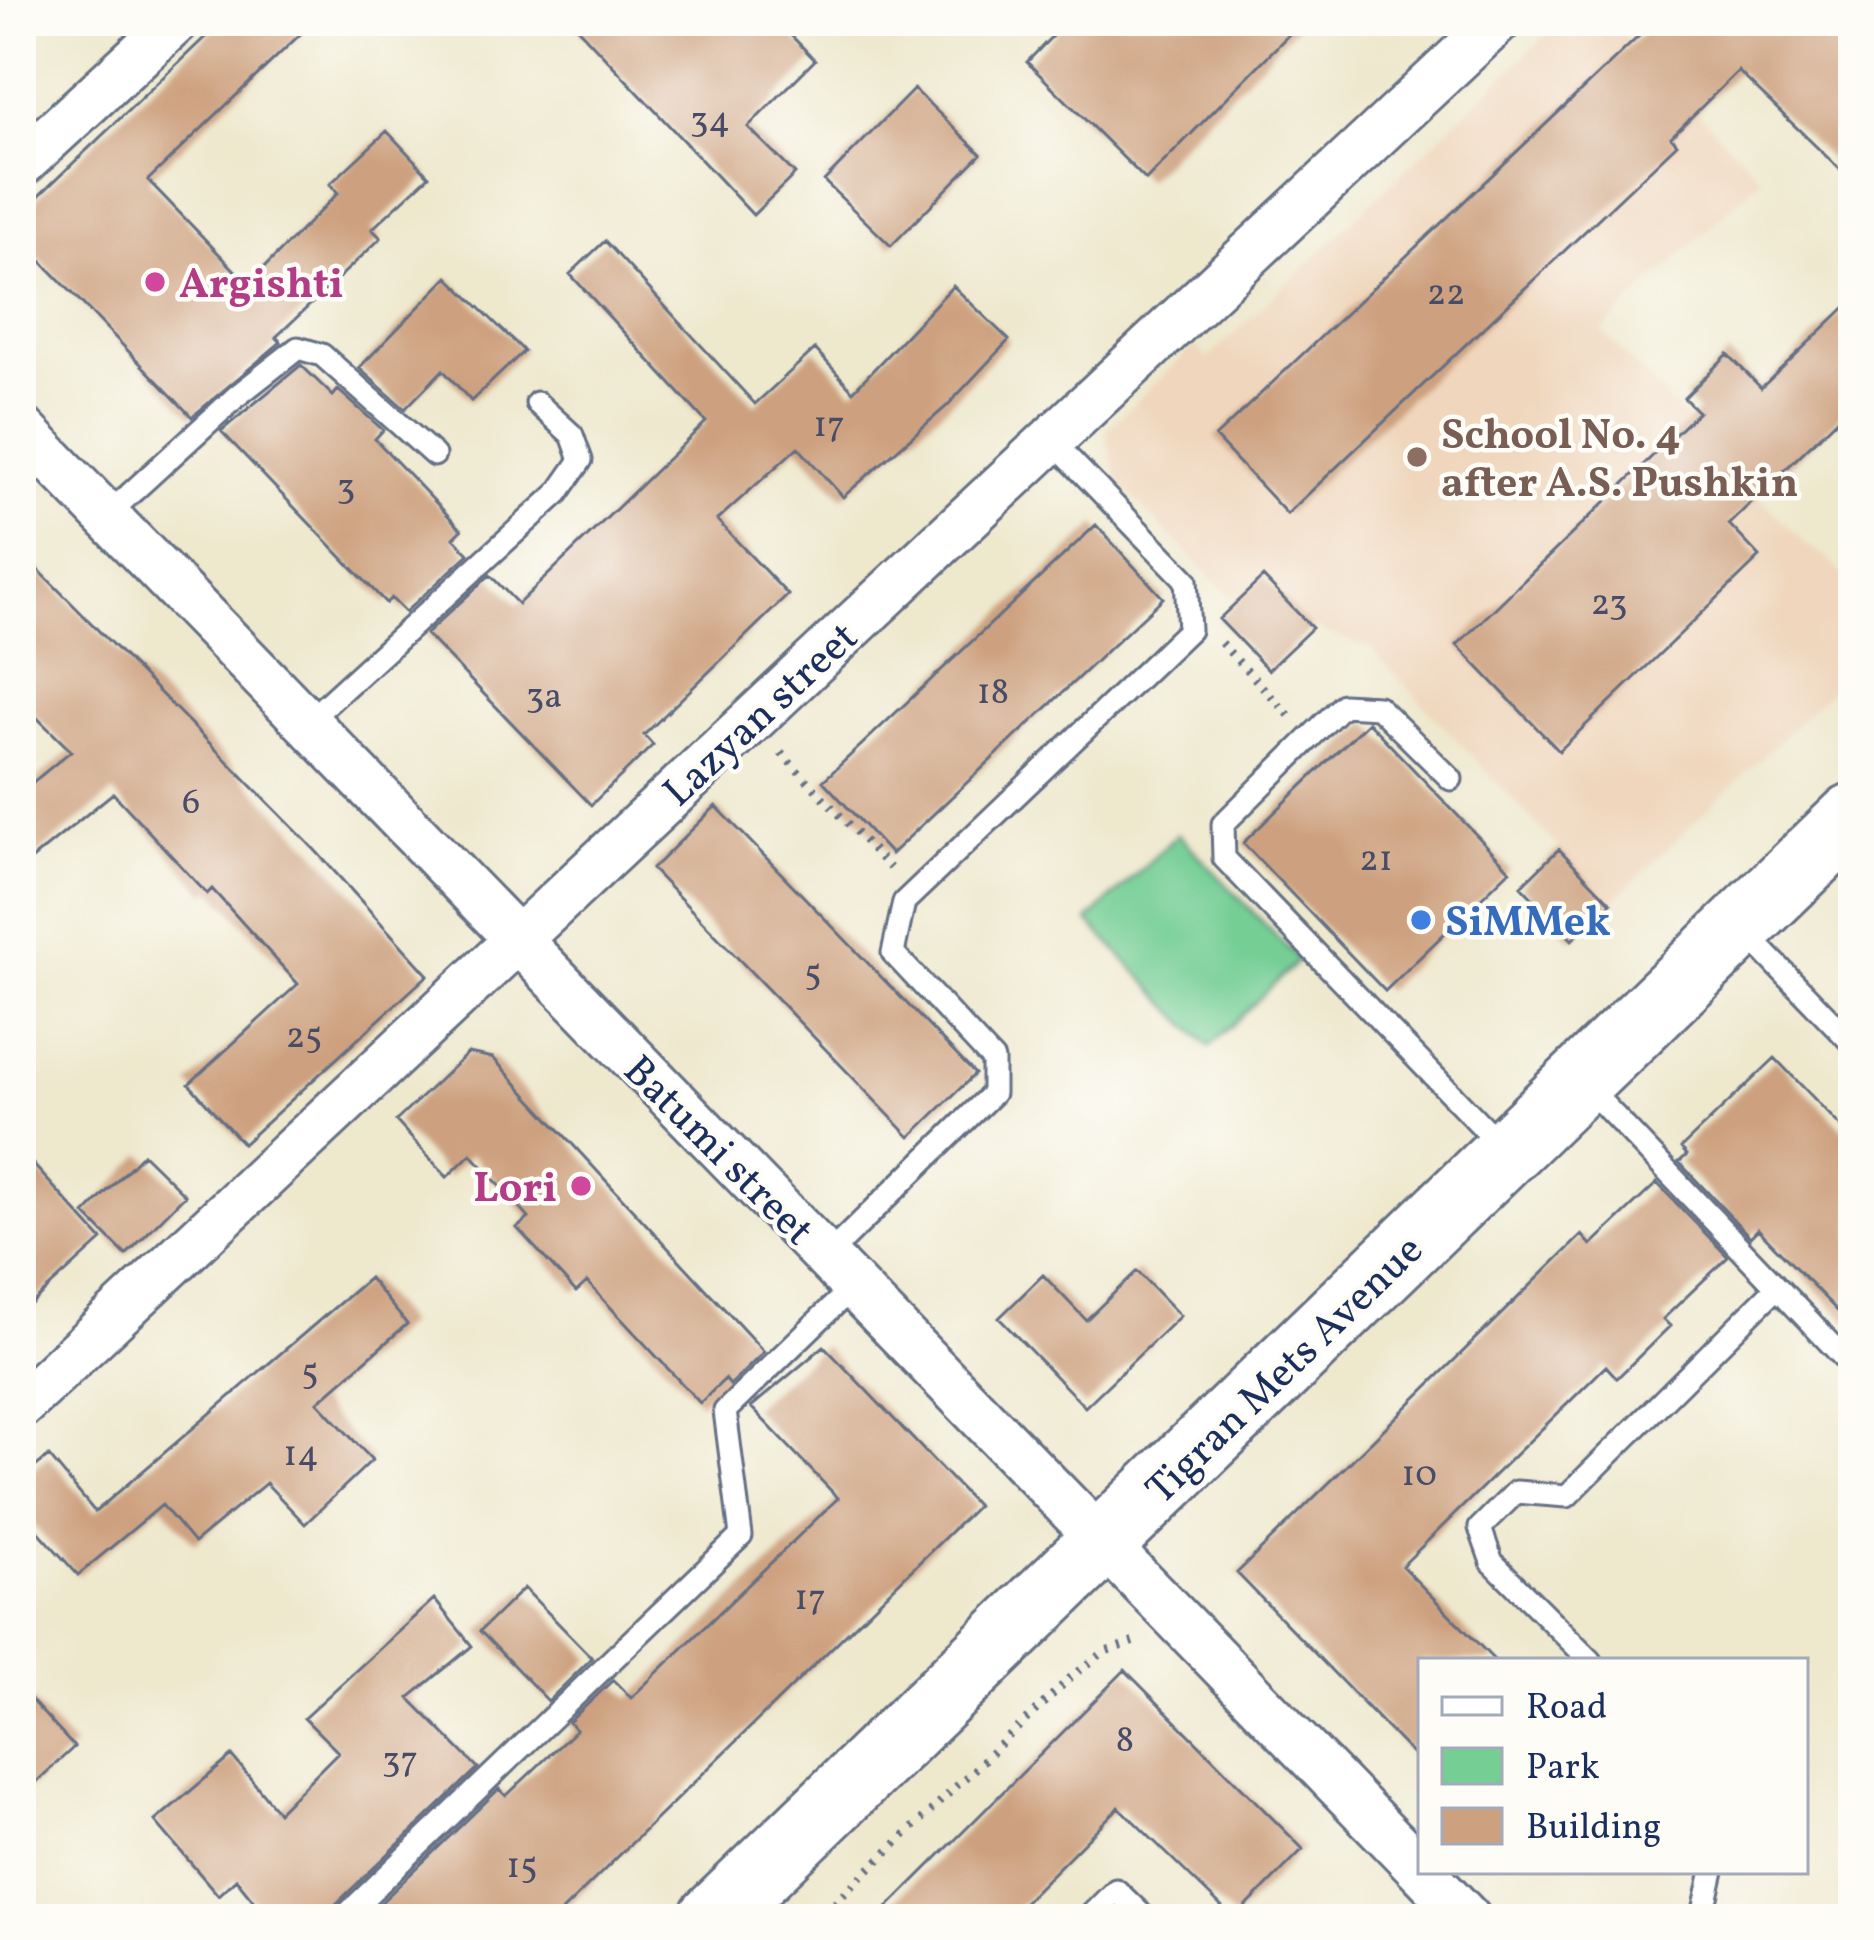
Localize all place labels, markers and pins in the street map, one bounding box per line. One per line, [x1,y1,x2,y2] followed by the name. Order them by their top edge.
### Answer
[179,257,344,316] place label: Argishti
[142,269,168,295] marker: Argishti
[1441,408,1798,515] place label: School No. 4 after A.S. Pushkin
[1404,444,1430,470] marker: School No. 4 after A.S. Pushkin
[1445,895,1611,954] place label: SiMMek
[1408,907,1434,933] marker: SiMMek
[473,1161,557,1220] place label: Lori
[568,1173,594,1199] marker: Lori

